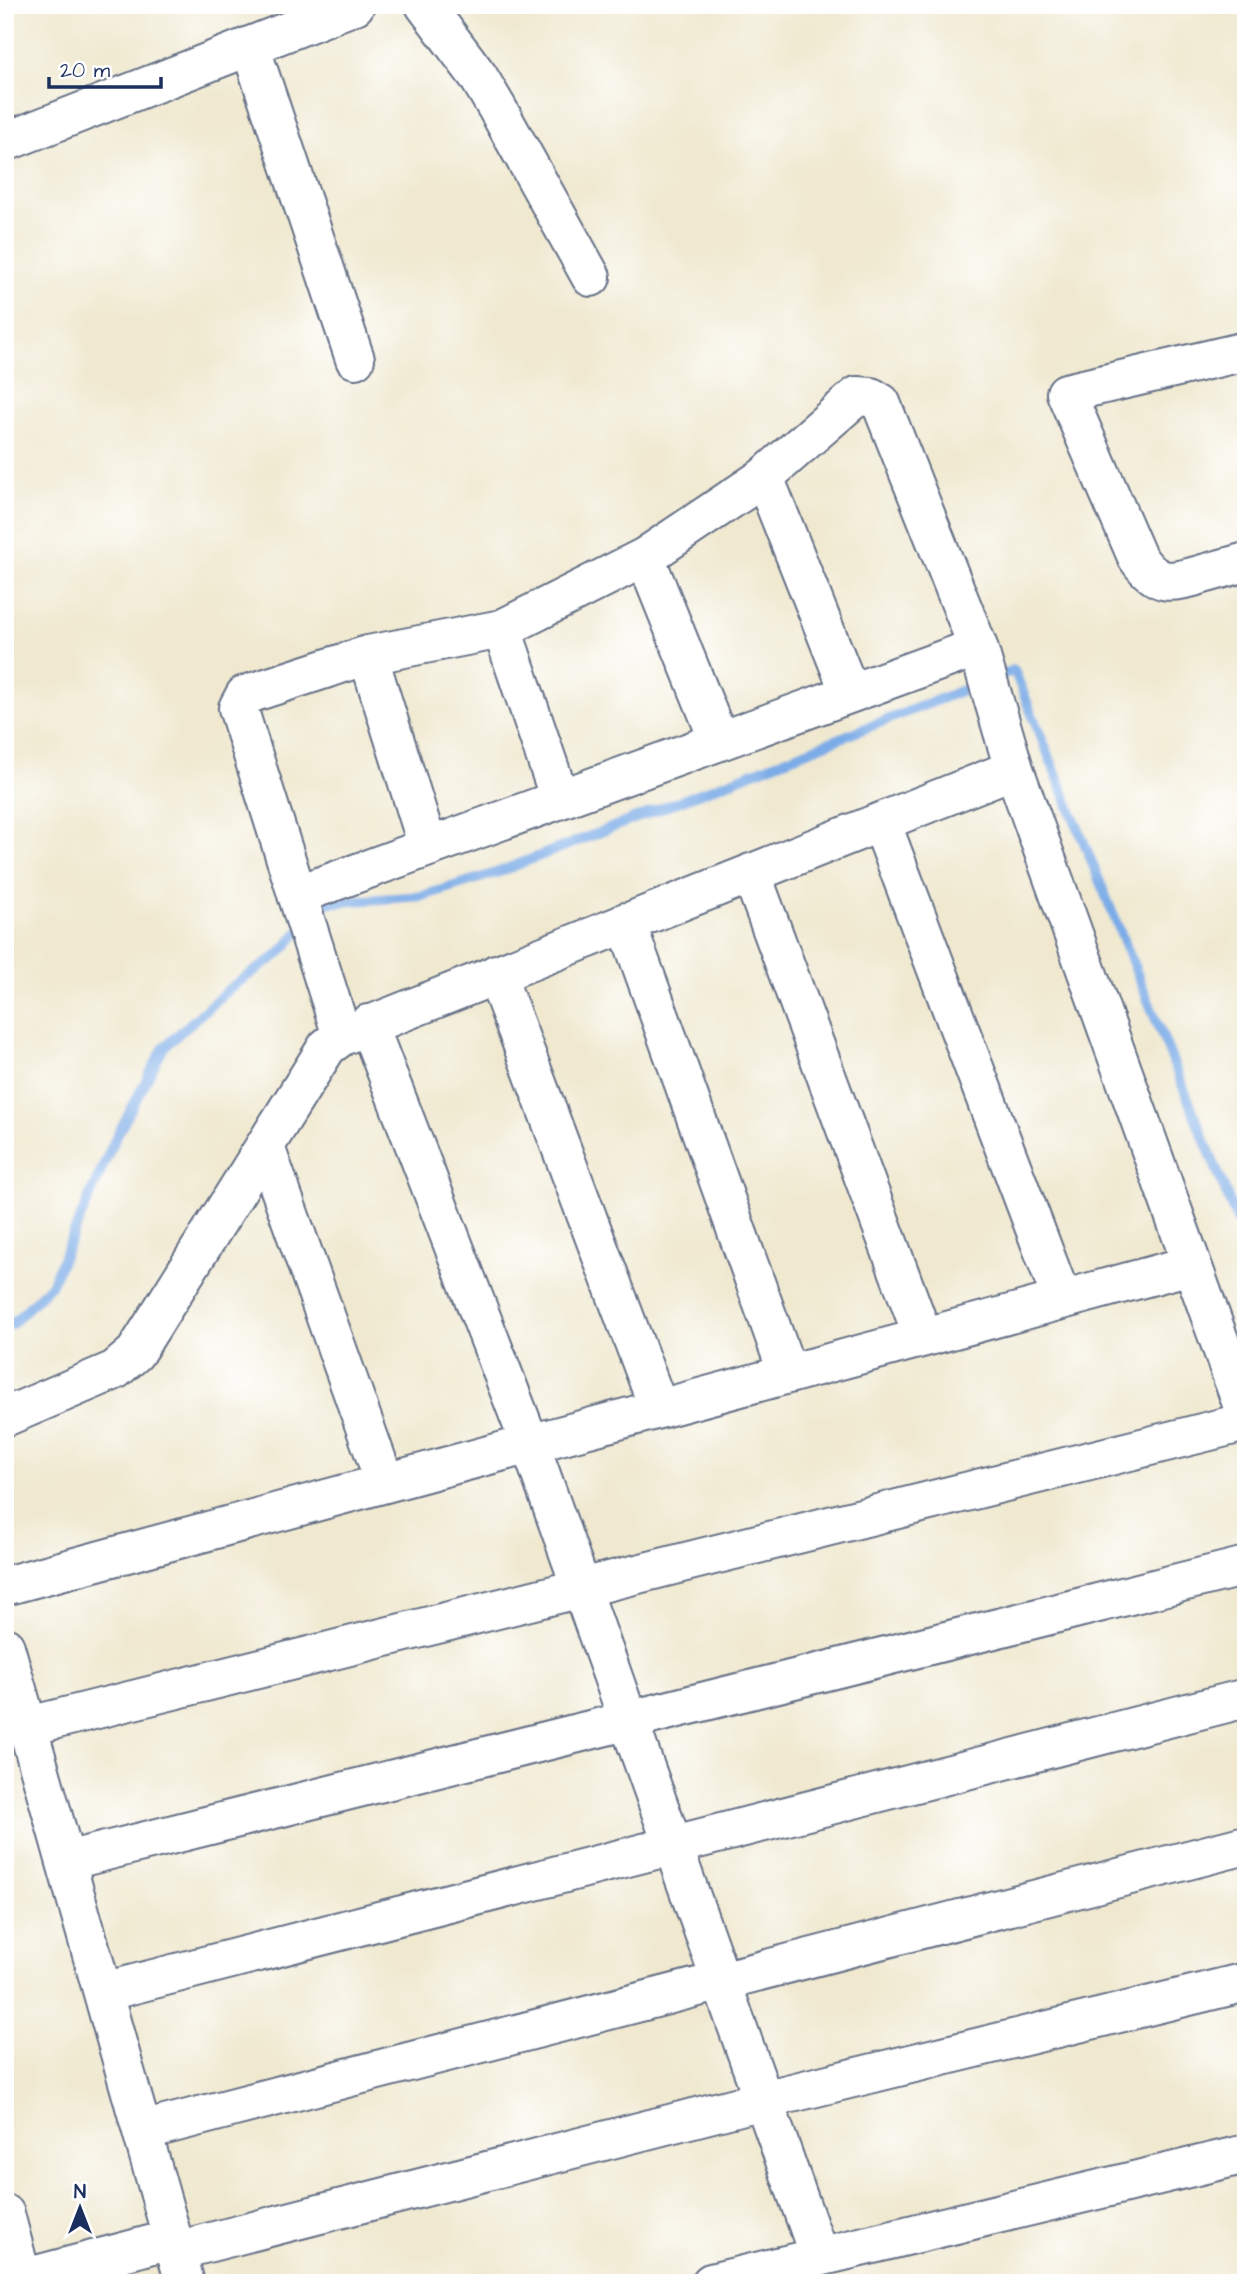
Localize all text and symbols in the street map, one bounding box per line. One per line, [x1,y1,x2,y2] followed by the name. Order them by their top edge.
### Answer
[49,46,161,90] scale bar
[60,56,111,85] text: 20 m
[46,2172,116,2242] north arrow
[74,2179,86,2206] text: N

